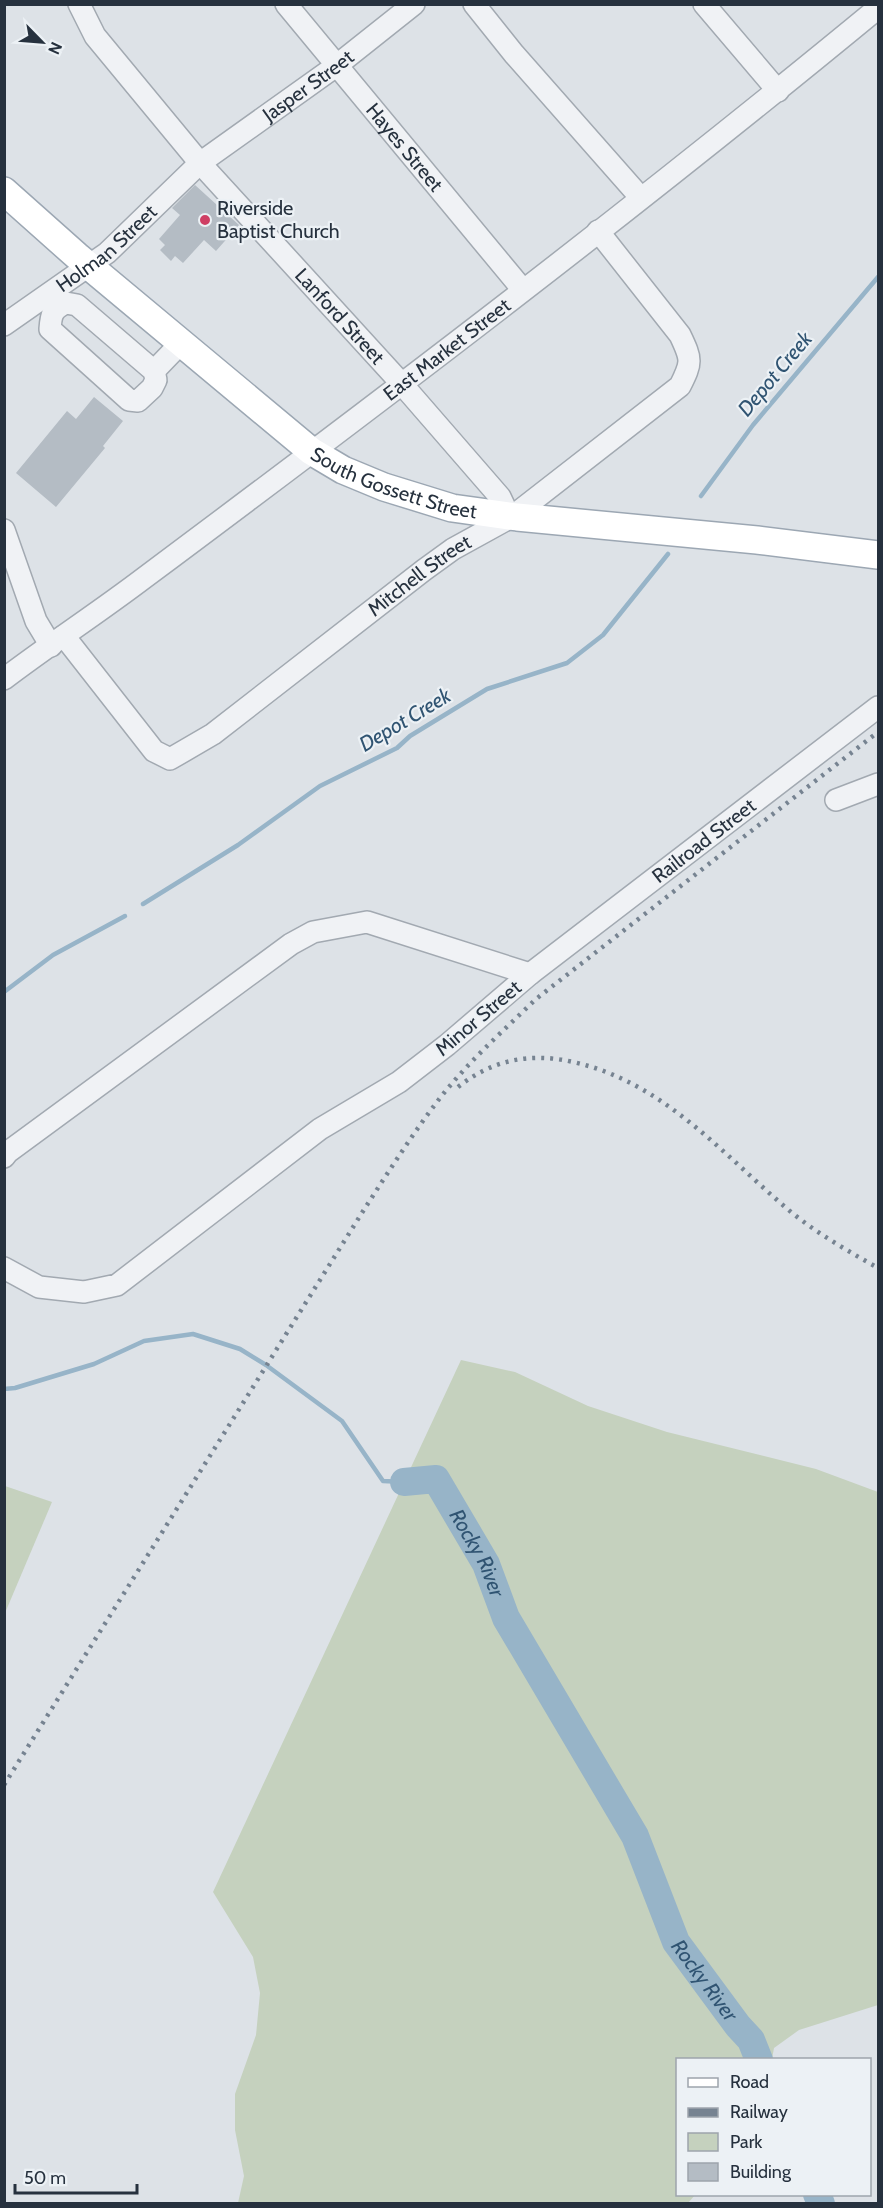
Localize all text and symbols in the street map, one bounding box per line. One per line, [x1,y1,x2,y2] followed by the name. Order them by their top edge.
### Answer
[12,12,72,72] north arrow
[44,39,66,57] text: N
[257,45,359,127] street label: Jasper Street
[361,98,448,196] street label: Hayes Street
[217,196,340,243] place label: Riverside Baptist Church
[51,200,162,297] street label: Holman Street
[198,213,212,227] marker: Riverside Baptist Church
[290,263,390,369] street label: Lanford Street
[378,293,515,406] street label: East Market Street
[732,326,818,421] water label: Depot Creek
[306,442,478,523] street label: South Gossett Street
[363,529,475,621] street label: Mitchell Street
[354,682,456,757] water label: Depot Creek
[647,793,761,888] street label: Railroad Street
[430,975,526,1061] street label: Minor Street
[444,1504,511,1601] water label: Rocky River
[666,1934,744,2027] water label: Rocky River
[676,2058,871,2196] legend
[730,2071,769,2093] text: Road
[730,2101,788,2123] text: Railway
[730,2131,763,2153] text: Park
[15,2157,136,2195] scale bar
[730,2161,792,2183] text: Building
[24,2167,66,2189] text: 50 m

